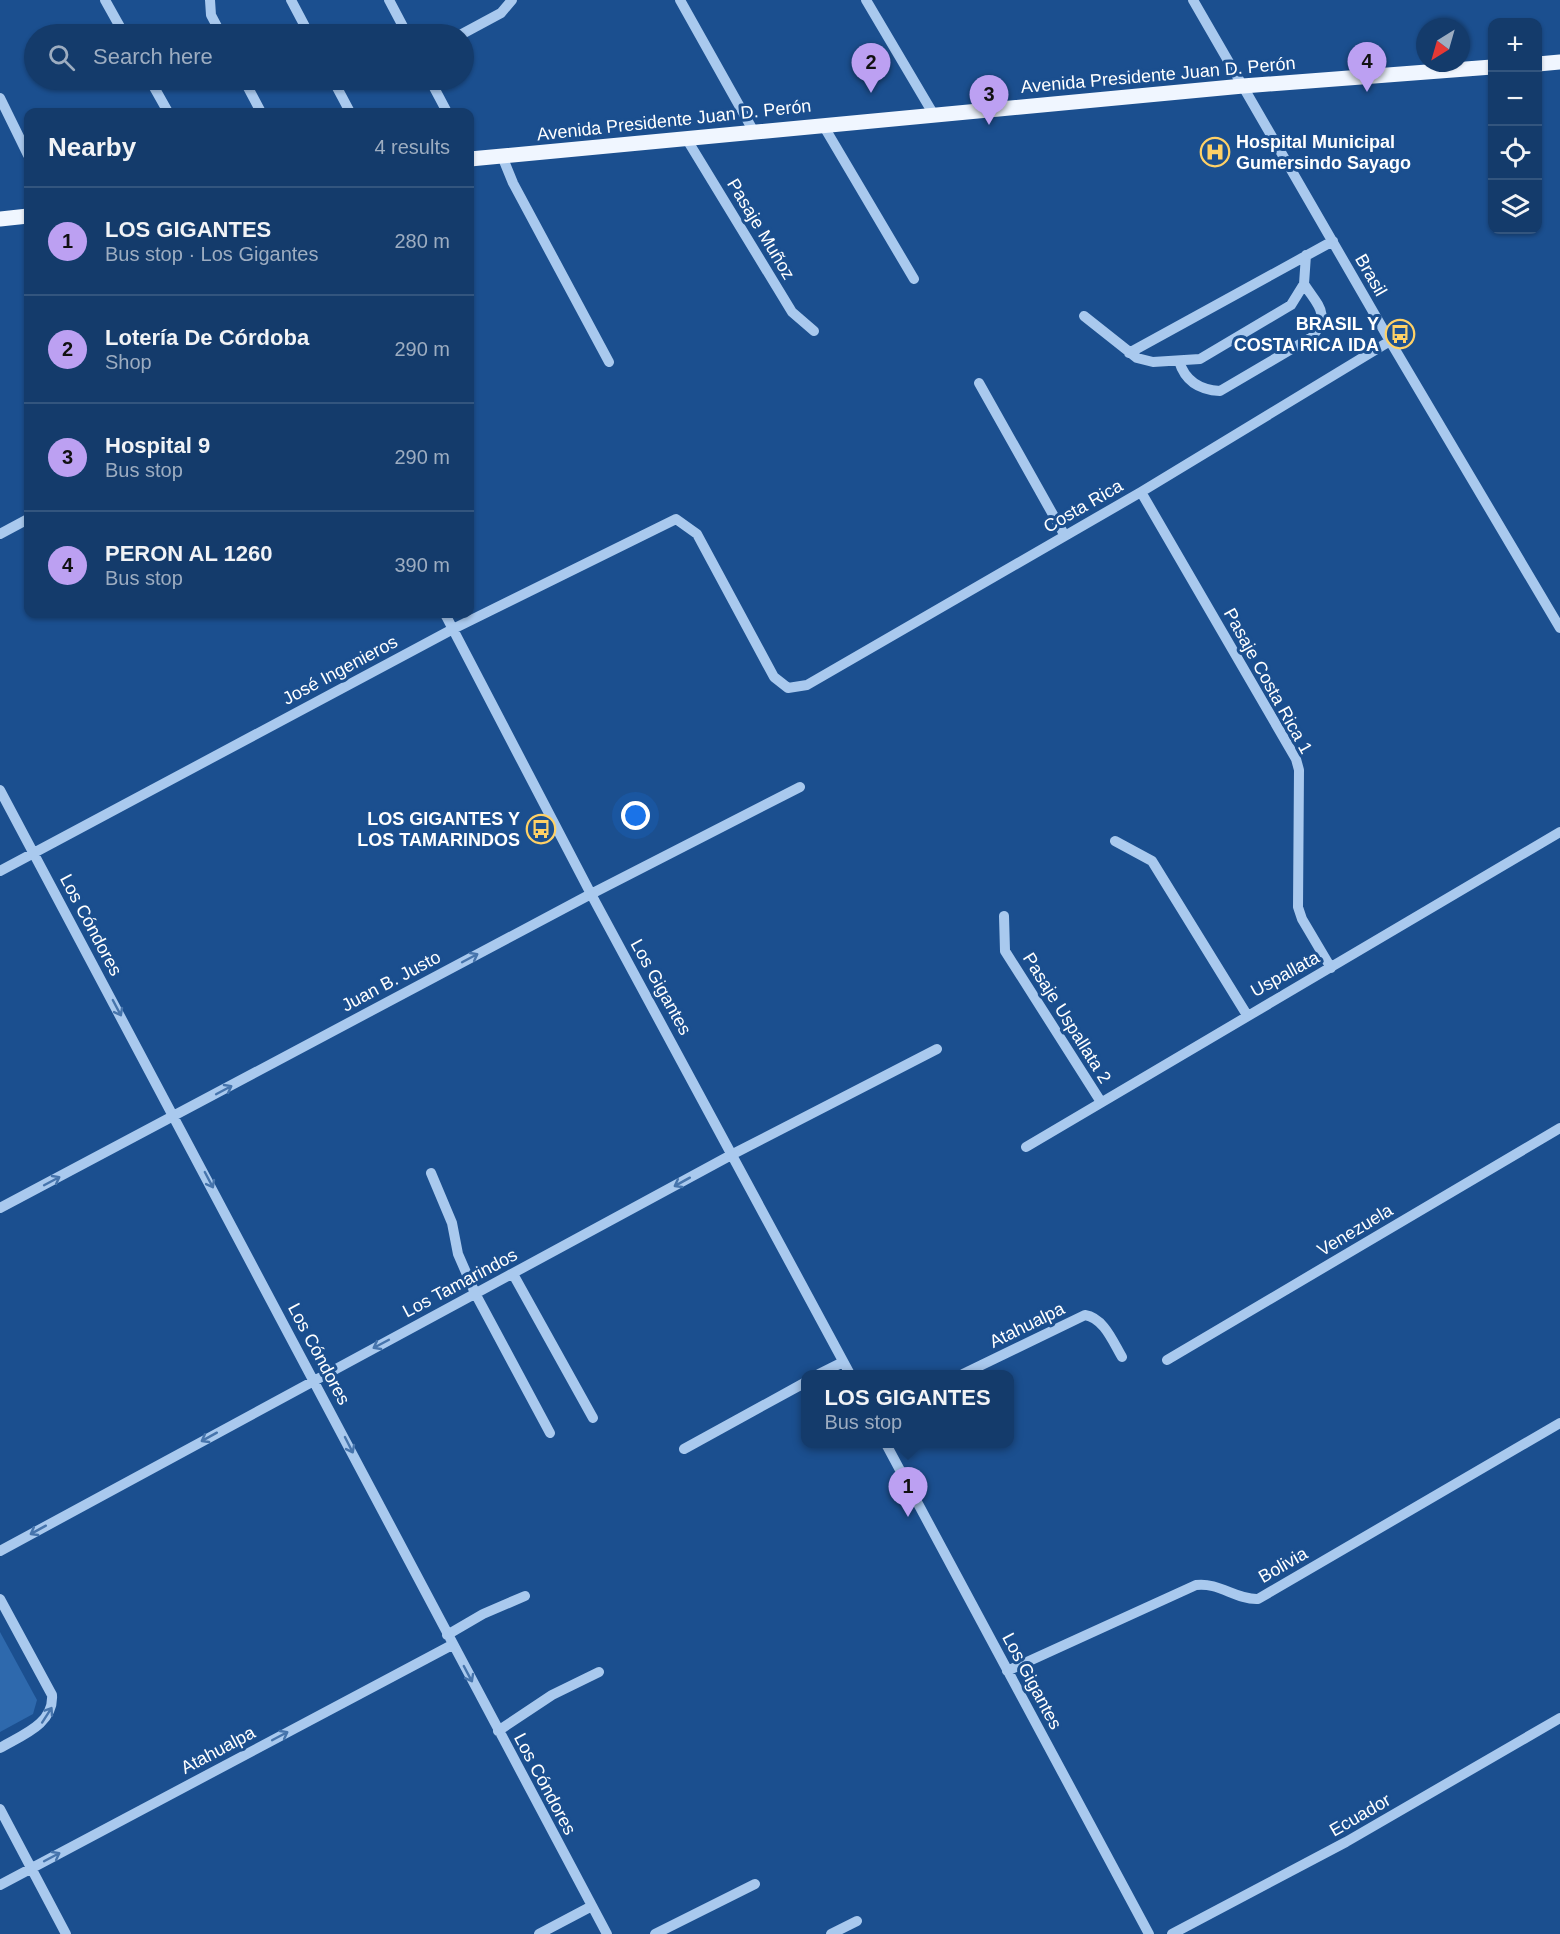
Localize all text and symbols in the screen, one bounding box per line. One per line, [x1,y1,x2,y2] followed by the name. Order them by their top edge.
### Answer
[1416,18,1470,72] north arrow
[1488,18,1542,234] map controls
[1488,18,1542,72] button: +
[24,24,474,90] search box
[45,41,78,74] icon: search
[1348,42,1386,92] pin: 4
[93,44,213,69] text: Search here
[852,44,890,93] pin: 2
[1020,53,1296,97] street label: Avenida Presidente Juan D. Perón
[1488,72,1542,126] button: −
[970,76,1008,125] pin: 3
[536,96,812,144] street label: Avenida Presidente Juan D. Perón
[1488,126,1542,180] button: locate
[48,132,136,162] text: Nearby
[1236,132,1411,173] place label: Hospital Municipal Gumersindo Sayago
[374,136,450,158] text: 4 results
[1199,136,1231,168] hospital icon: Hospital Municipal Gumersindo Sayago
[723,175,799,283] street label: Pasaje Muñoz
[1488,180,1542,234] button: layers
[105,217,271,242] text: LOS GIGANTES
[62,230,73,252] text: 1
[394,230,450,252] text: 280 m
[105,243,318,265] text: Bus stop · Los Gigantes
[1351,251,1391,299] street label: Brasil
[1234,314,1379,355] place label: BRASIL Y COSTA RICA IDA
[1384,318,1416,350] bus stop icon: BRASIL Y COSTA RICA IDA
[105,325,309,350] text: Lotería De Córdoba
[62,338,73,360] text: 2
[394,338,450,360] text: 290 m
[105,351,152,373] text: Shop
[105,433,210,458] text: Hospital 9
[62,446,73,468] text: 3
[394,446,450,468] text: 290 m
[105,459,183,481] text: Bus stop
[1040,475,1127,537] street label: Costa Rica
[105,541,273,566] text: PERON AL 1260
[62,554,73,576] text: 4
[394,554,450,576] text: 390 m
[105,567,183,589] text: Bus stop
[1220,605,1316,757] street label: Pasaje Costa Rica 1
[279,631,401,709] street label: José Ingenieros
[621,801,650,830] your location
[357,809,520,850] place label: LOS GIGANTES Y LOS TAMARINDOS
[525,813,557,845] bus stop icon: LOS GIGANTES Y LOS TAMARINDOS
[56,871,126,979] street label: Los Cóndores
[627,936,695,1038] street label: Los Gigantes
[338,947,444,1015] street label: Juan B. Justo
[1247,947,1324,1001] street label: Uspallata
[1019,949,1115,1087] street label: Pasaje Uspallata 2
[461,952,478,964] one-way arrow
[111,999,123,1016] one-way arrow
[215,1084,232,1096] one-way arrow
[203,1171,215,1189] one-way arrow
[42,1175,60,1186] one-way arrow
[674,1176,691,1188] one-way arrow
[1314,1199,1397,1260] street label: Venezuela
[399,1244,521,1322] street label: Los Tamarindos
[986,1298,1069,1352] street label: Atahualpa
[284,1300,354,1408] street label: Los Cóndores
[372,1339,390,1350] one-way arrow
[801,1370,1014,1448] popup
[824,1385,991,1410] text: LOS GIGANTES
[824,1411,902,1433] text: Bus stop
[201,1431,218,1443] one-way arrow
[344,1436,355,1454] one-way arrow
[888,1468,928,1517] pin: 1
[30,1524,47,1536] one-way arrow
[1255,1543,1312,1587] street label: Bolivia
[998,1629,1066,1733] street label: Los Gigantes
[463,1665,474,1683] one-way arrow
[40,1706,53,1723] one-way arrow
[178,1722,259,1778] street label: Atahualpa
[270,1730,288,1742] one-way arrow
[510,1730,580,1838] street label: Los Cóndores
[1326,1790,1394,1840] street label: Ecuador
[42,1851,60,1862] one-way arrow

